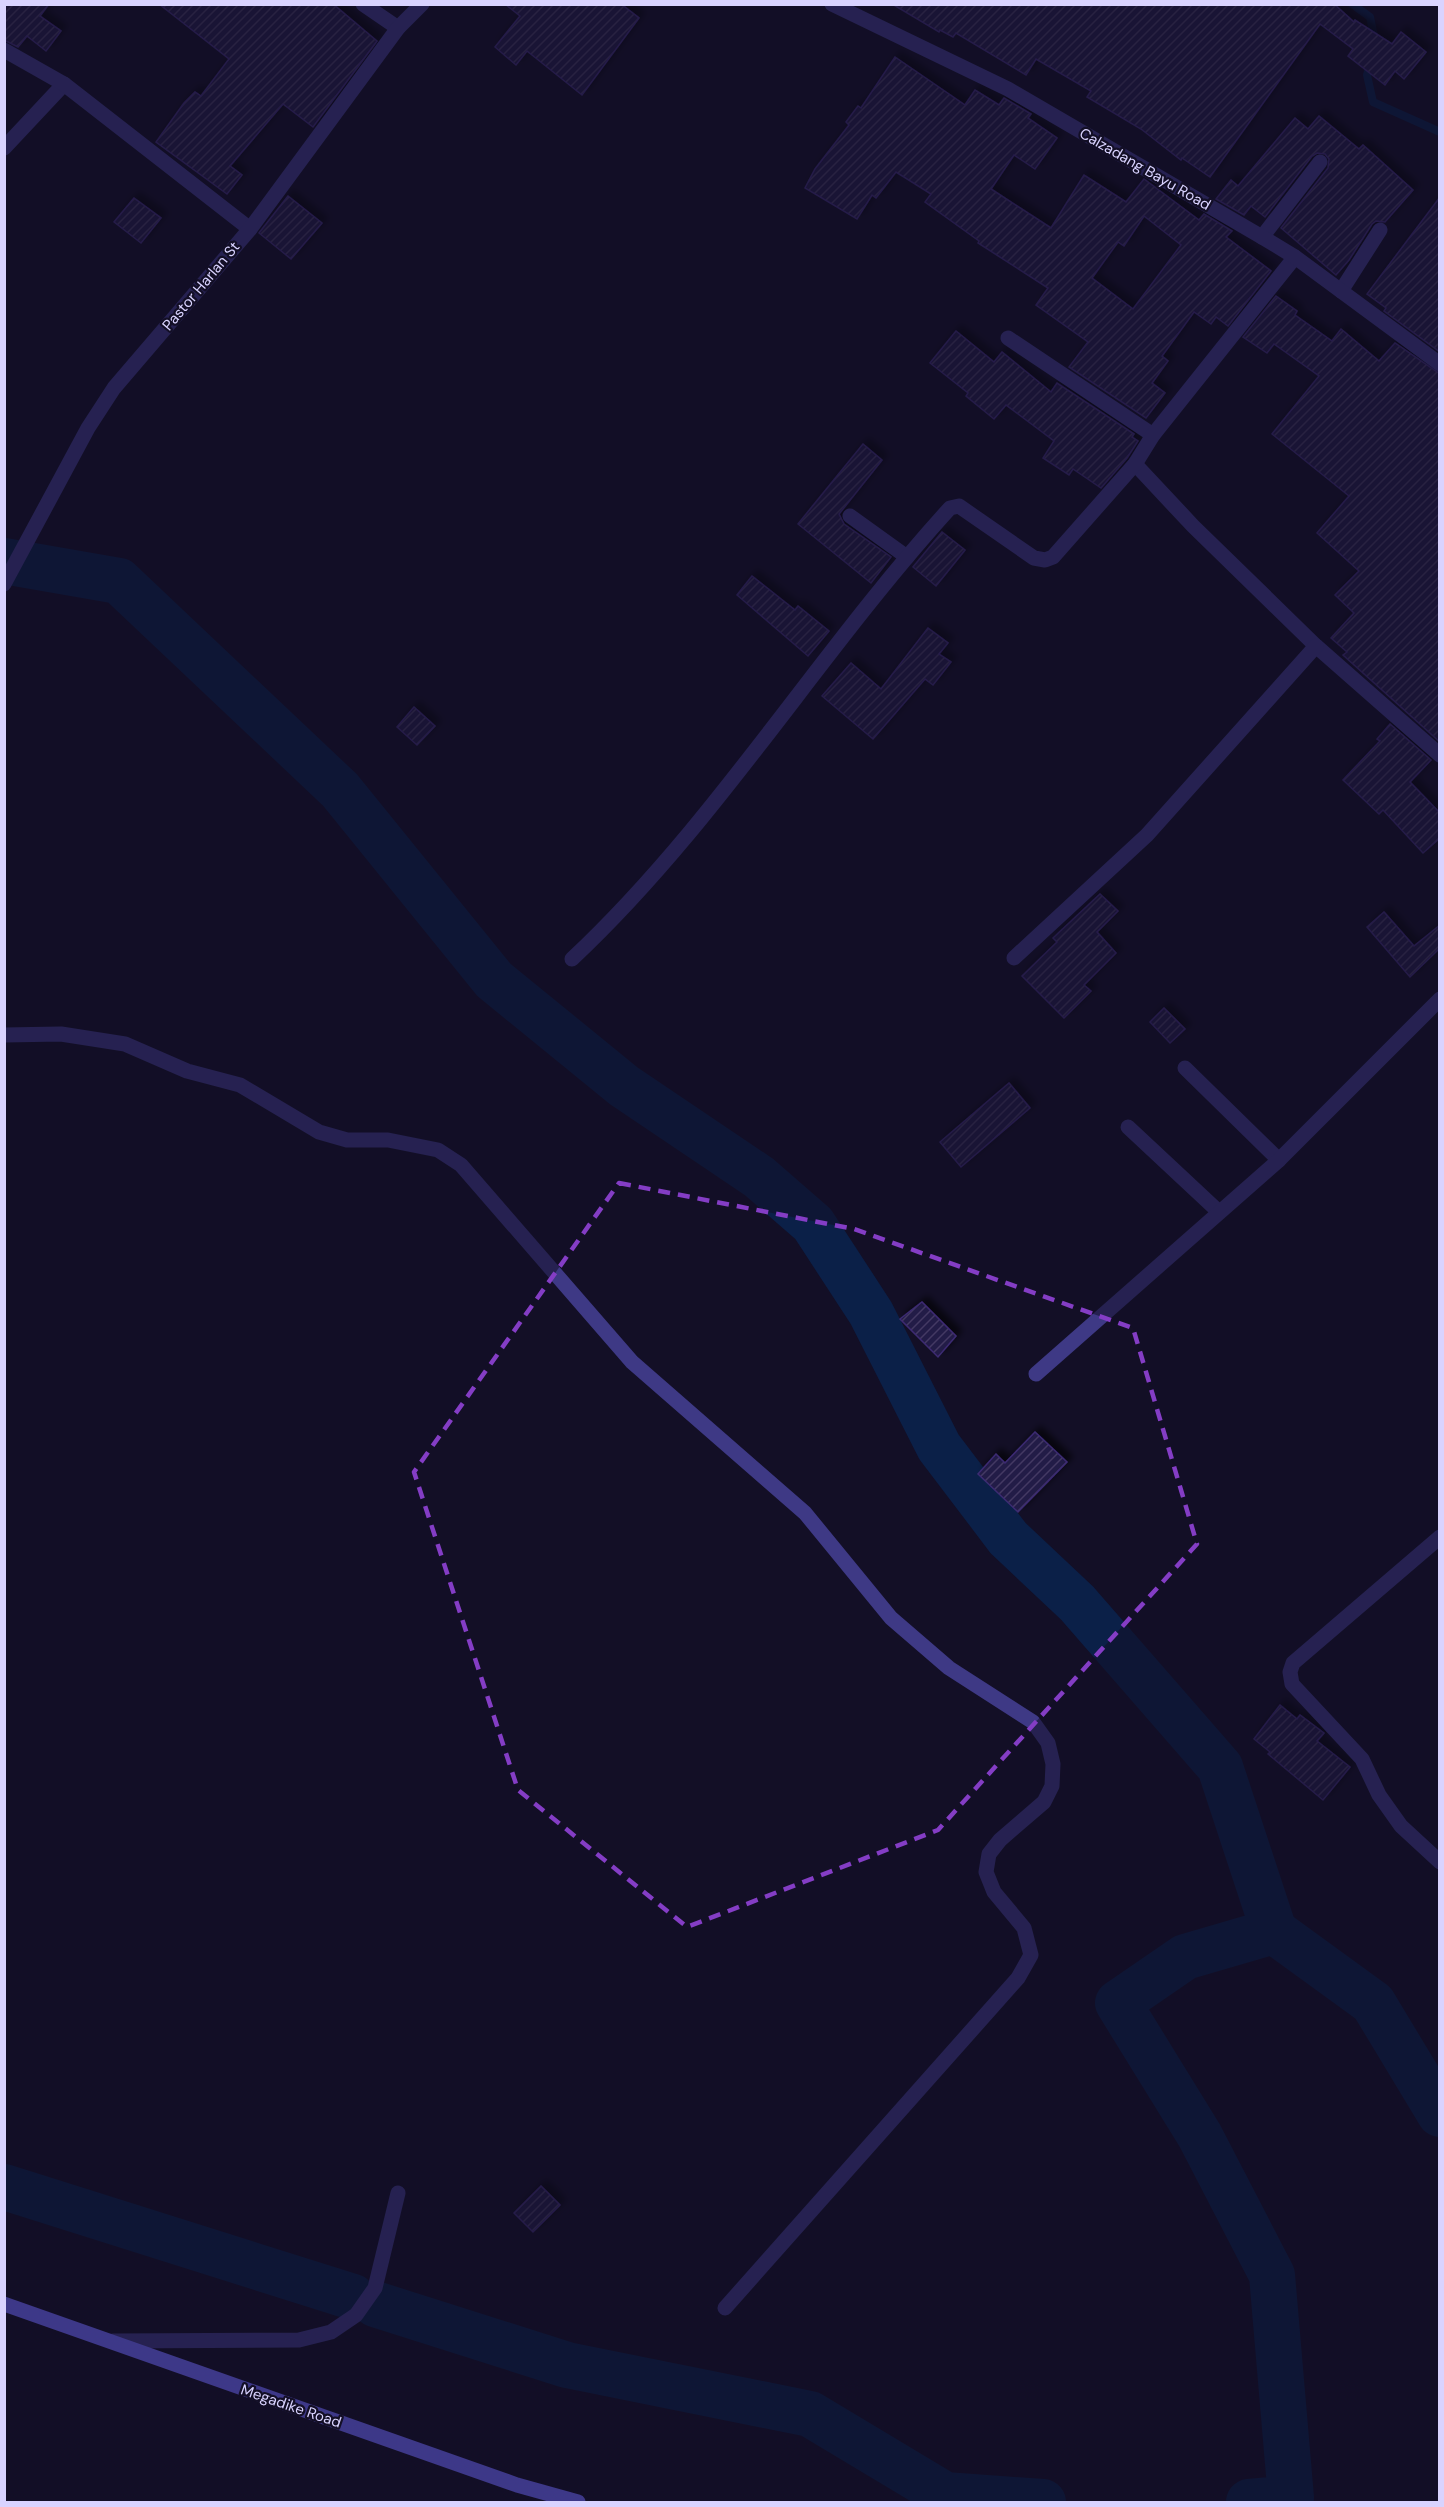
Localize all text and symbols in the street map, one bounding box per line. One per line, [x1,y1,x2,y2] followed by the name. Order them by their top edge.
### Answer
[1076,123,1214,215] street label: Calzadang Bayu Road
[158,237,244,335] street label: Pastor Harlan St
[238,2379,344,2433] street label: Megadike Road

